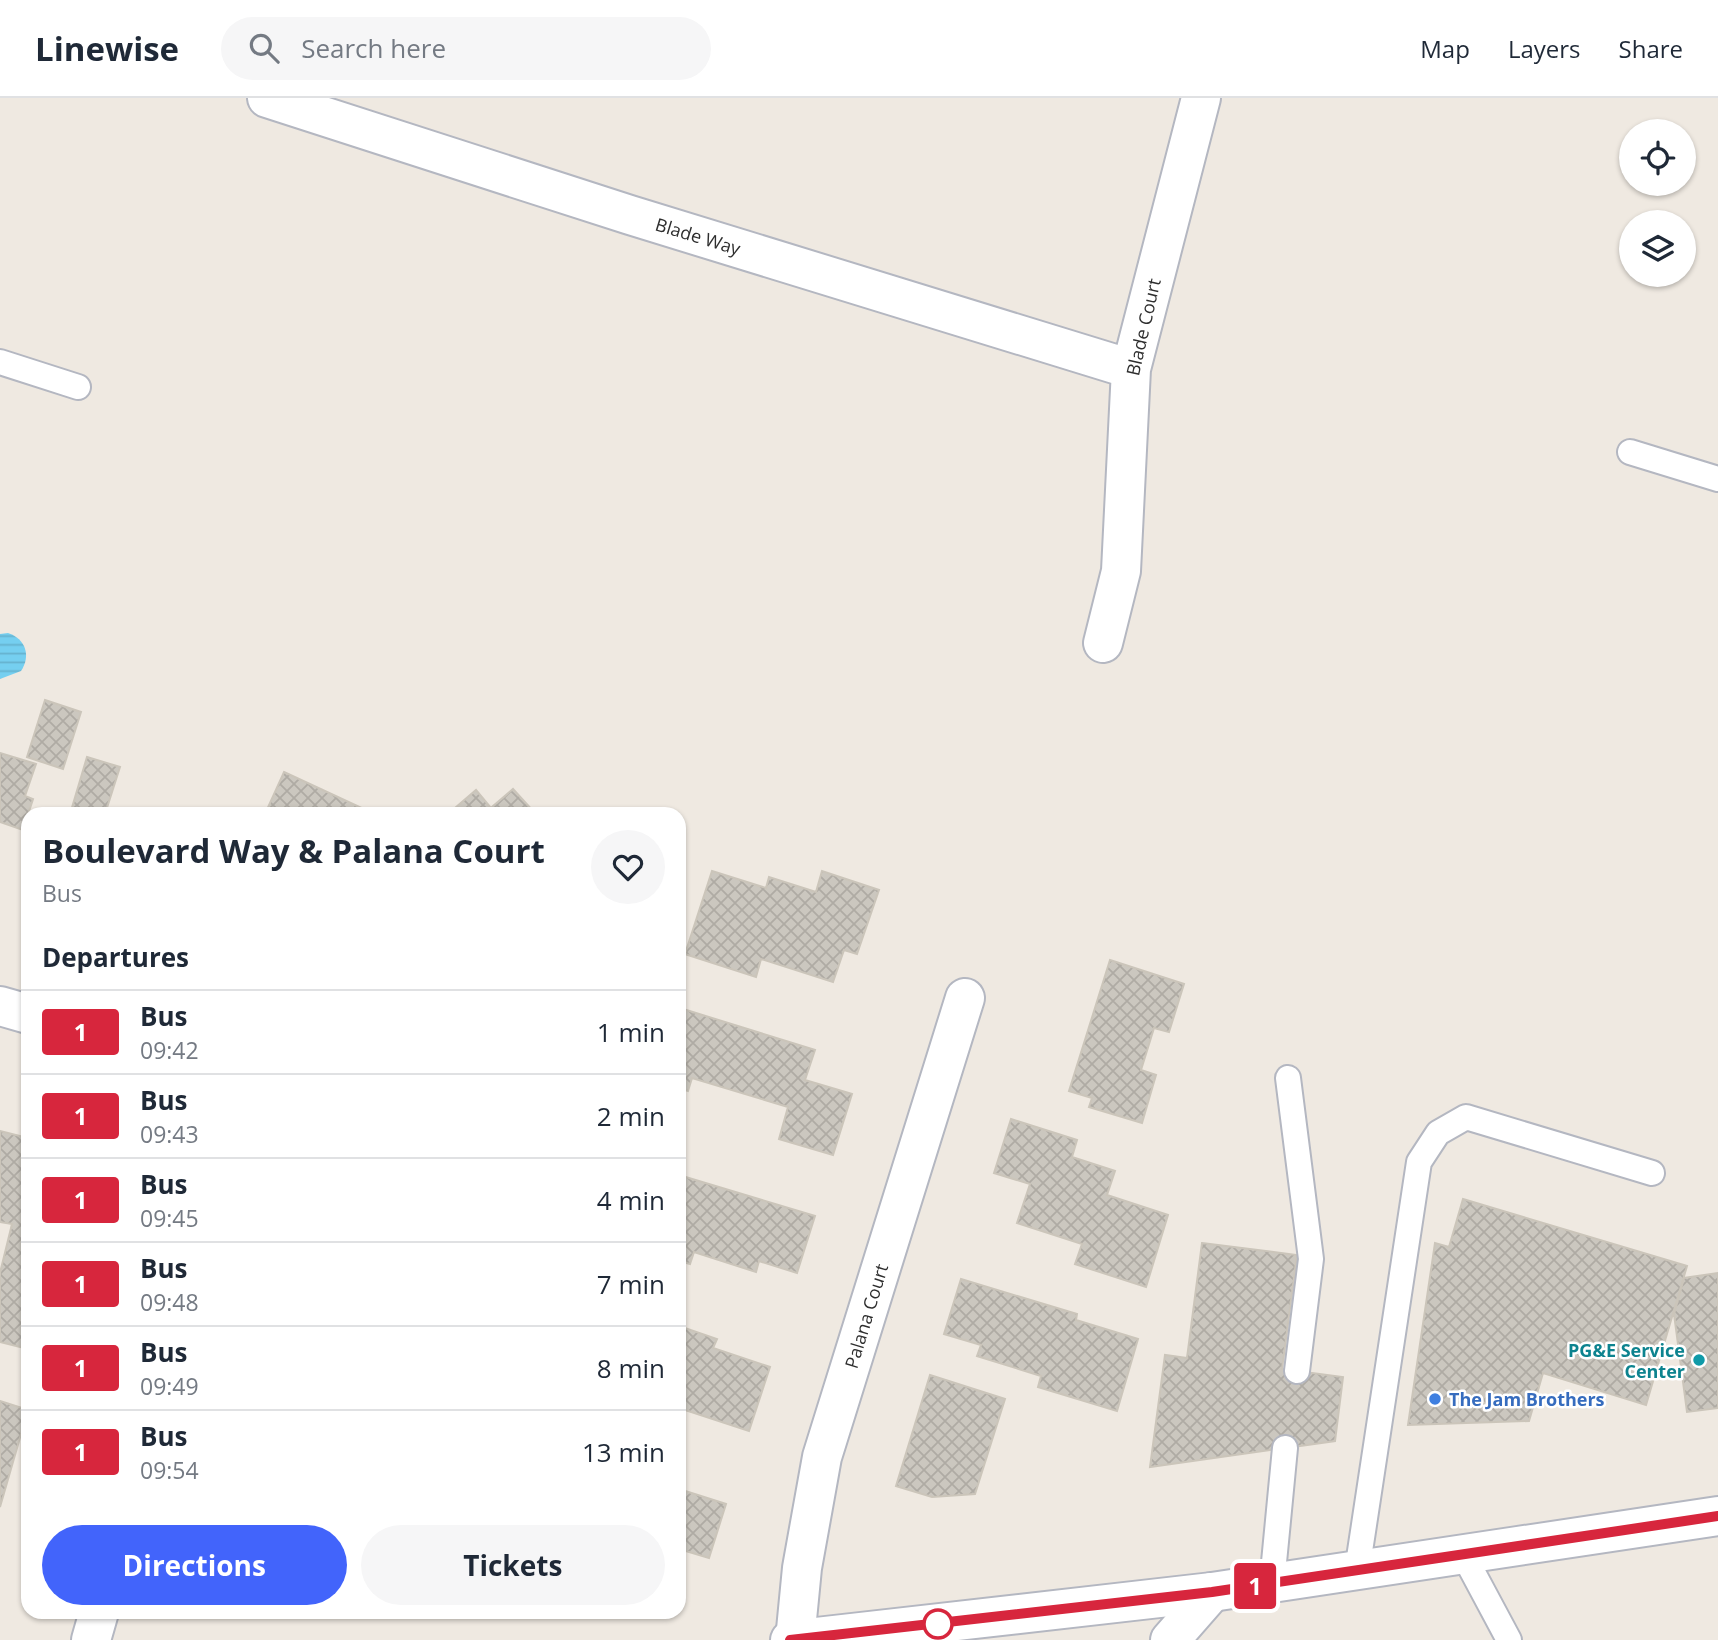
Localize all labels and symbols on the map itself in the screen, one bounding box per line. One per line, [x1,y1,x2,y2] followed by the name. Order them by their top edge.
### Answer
[653,212,744,261] street label: Blade Way
[1120,276,1166,378] street label: Blade Court
[839,1261,893,1371] street label: Palana Court
[1568,1338,1685,1383] place label: PG&E Service Center
[1691,1352,1707,1368] marker: PG&E Service Center
[1449,1387,1605,1411] place label: The Jam Brothers
[1427,1391,1443,1407] marker: The Jam Brothers
[1232,1563,1278,1609] line badge: 1
[923,1609,953,1639] unlabelled marker

